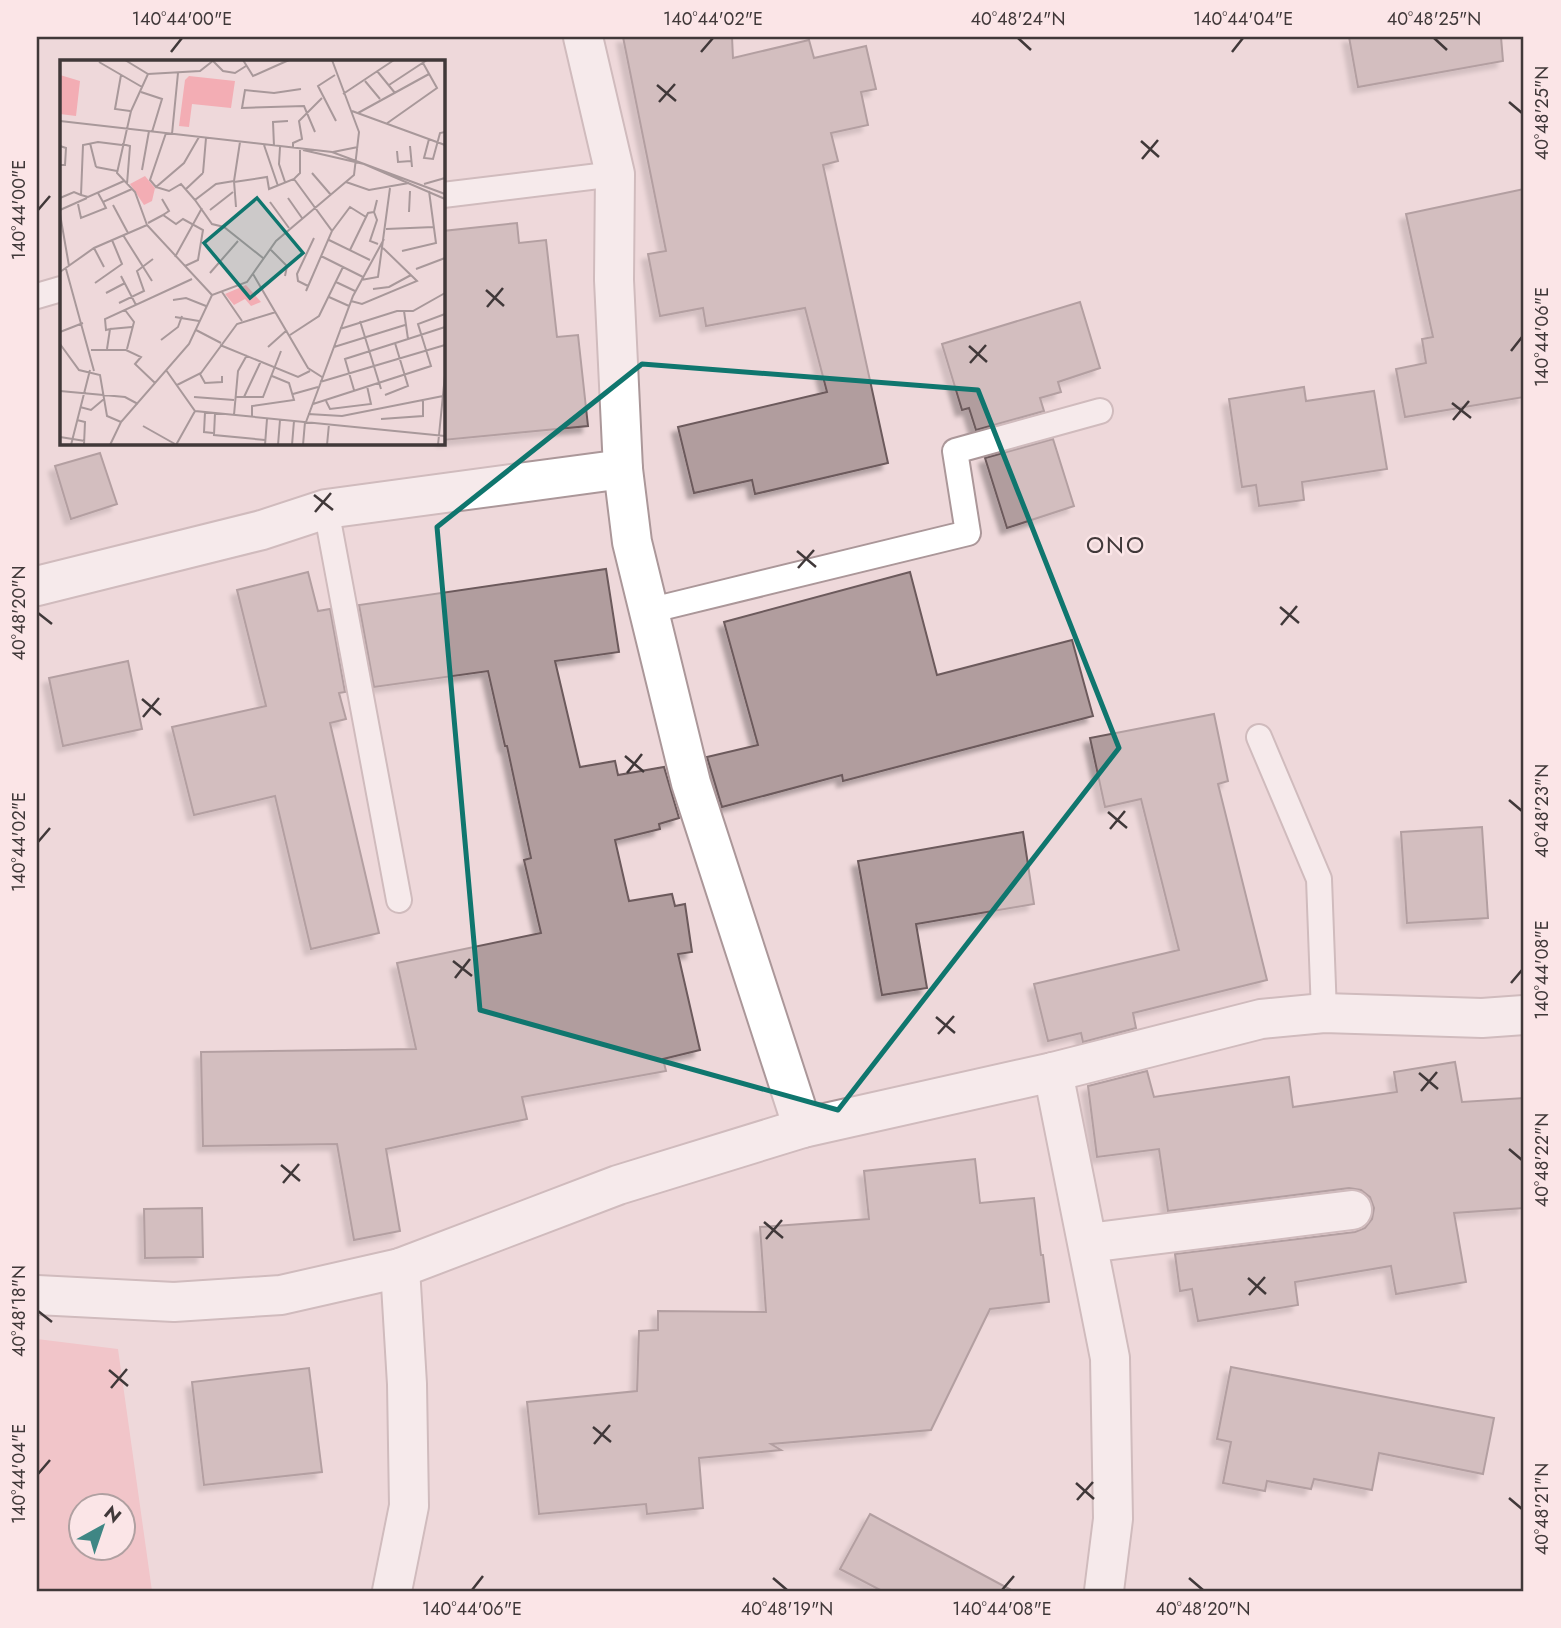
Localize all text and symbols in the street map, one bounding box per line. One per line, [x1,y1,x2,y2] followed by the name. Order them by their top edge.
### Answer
[132,6,232,32] text: 140°44'00"E
[663,6,763,32] text: 140°44'02"E
[971,6,1065,32] text: 40°48'24"N
[1193,6,1293,32] text: 140°44'04"E
[1387,6,1481,32] text: 40°48'25"N
[60,60,444,444] inset map
[1529,66,1555,160] text: 40°48'25"N
[6,160,32,260] text: 140°44'00"E
[1529,287,1555,387] text: 140°44'06"E
[1086,528,1146,562] district label: ONO
[6,565,32,661] text: 40°48'20"N
[1529,764,1555,858] text: 40°48'23"N
[6,792,32,892] text: 140°44'02"E
[1529,920,1555,1020] text: 140°44'08"E
[1529,1113,1555,1207] text: 40°48'22"N
[6,1265,32,1357] text: 40°48'18"N
[6,1424,32,1524] text: 140°44'04"E
[1529,1463,1555,1555] text: 40°48'21"N
[66,1492,136,1562] north arrow
[98,1499,127,1530] text: N
[422,1596,522,1622] text: 140°44'06"E
[741,1596,833,1622] text: 40°48'19"N
[952,1596,1052,1622] text: 140°44'08"E
[1155,1596,1251,1622] text: 40°48'20"N

